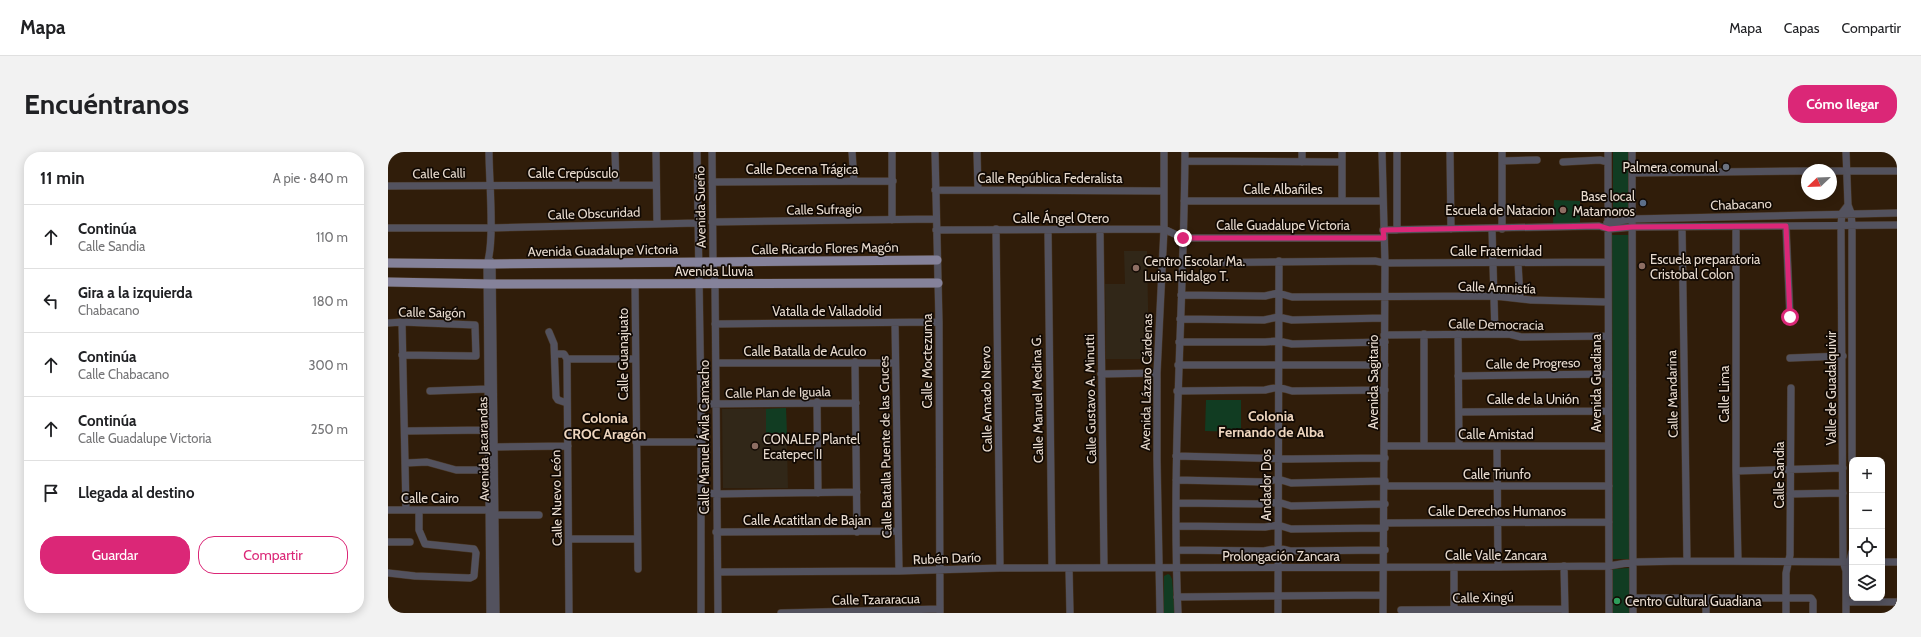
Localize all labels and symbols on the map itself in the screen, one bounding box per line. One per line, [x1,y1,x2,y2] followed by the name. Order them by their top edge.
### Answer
[1622,159,1718,175] place label: Palmera comunal
[746,161,859,177] street label: Calle Decena Trágica
[1721,162,1731,172] marker: Palmera comunal
[1801,164,1837,200] north arrow
[412,165,466,181] street label: Calle Calli
[528,165,618,181] street label: Calle Crepúsculo
[691,166,709,248] street label: Avenida Sueño
[977,170,1123,186] street label: Calle República Federalista
[1243,181,1323,197] street label: Calle Albañiles
[1573,188,1636,219] place label: Base local Matamoros
[1710,195,1772,213] street label: Chabacano
[1638,198,1648,208] marker: Base local Matamoros
[786,200,862,218] street label: Calle Sufragio
[1445,202,1555,218] place label: Escuela de Natacion
[547,203,641,223] street label: Calle Obscuridad
[1558,205,1568,215] marker: Escuela de Natacion
[1013,209,1109,226] street label: Calle Ángel Otero
[1216,217,1351,233] street label: Calle Guadalupe Victoria
[1174,229,1192,247] route end
[751,239,899,257] street label: Calle Ricardo Flores Magón
[528,241,679,259] street label: Avenida Guadalupe Victoria
[1450,243,1542,259] street label: Calle Fraternidad
[1650,251,1761,282] place label: Escuela preparatoria Cristobal Colon
[1144,253,1246,284] place label: Centro Escolar Ma. Luisa Hidalgo T.
[1637,261,1647,271] marker: Escuela preparatoria Cristobal Colon
[675,263,754,279] street label: Avenida Lluvia
[1131,263,1141,273] marker: Centro Escolar Ma. Luisa Hidalgo T.
[1458,278,1537,296] street label: Calle Amnistía
[398,303,466,321] street label: Calle Saigón
[772,303,882,319] street label: Vatalla de Valladolid
[615,308,632,400] street label: Calle Guanajuato
[1781,308,1799,326] route start
[919,313,935,408] street label: Calle Moctezuma
[1137,313,1155,451] street label: Avenida Lázaro Cárdenas
[1448,315,1545,333] street label: Calle Democracia
[1823,330,1839,445] street label: Valle de Guadalquivir
[1588,333,1604,432] street label: Avenida Guadiana
[1028,334,1046,463] street label: Calle Manuel Medina G.
[1081,334,1099,464] street label: Calle Gustavo A. Minutti
[1365,335,1381,429] street label: Avenida Sagitario
[743,343,867,359] street label: Calle Batalla de Aculco
[977,346,995,452] street label: Calle Amado Nervo
[1663,349,1681,438] street label: Calle Mandarina
[1486,354,1580,372] street label: Calle de Progreso
[875,355,895,538] street label: Calle Batalla Puente de las Cruces
[695,360,712,514] street label: Calle Manuel Ávila Camacho
[1716,365,1732,422] street label: Calle Lima
[725,383,832,401] street label: Calle Plan de Iguala
[1487,391,1579,407] street label: Calle de la Unión
[474,396,492,502] street label: Avenida Jacarandas
[1218,407,1324,441] district label: Colonia Fernando de Alba
[564,409,646,443] district label: Colonia CROC Aragón
[1458,426,1534,442] street label: Calle Amistad
[763,431,860,462] place label: CONALEP Plantel Ecatepec II
[750,441,760,451] marker: CONALEP Plantel Ecatepec II
[1771,441,1787,509] street label: Calle Sandia
[1258,448,1274,521] street label: Andador Dos
[547,450,565,546] street label: Calle Nuevo León
[1463,466,1531,482] street label: Calle Triunfo
[401,490,459,506] street label: Calle Cairo
[1428,503,1567,519] street label: Calle Derechos Humanos
[743,512,871,529] street label: Calle Acatitlan de Bajan
[1445,547,1548,563] street label: Calle Valle Zancara
[1222,548,1340,564] street label: Prolongación Zancara
[913,549,981,567] street label: Rubén Darío
[1452,588,1514,606] street label: Calle Xingú
[832,590,921,608] street label: Calle Tzararacua
[1625,593,1762,609] place label: Centro Cultural Guadiana
[1612,596,1622,606] marker: Centro Cultural Guadiana

